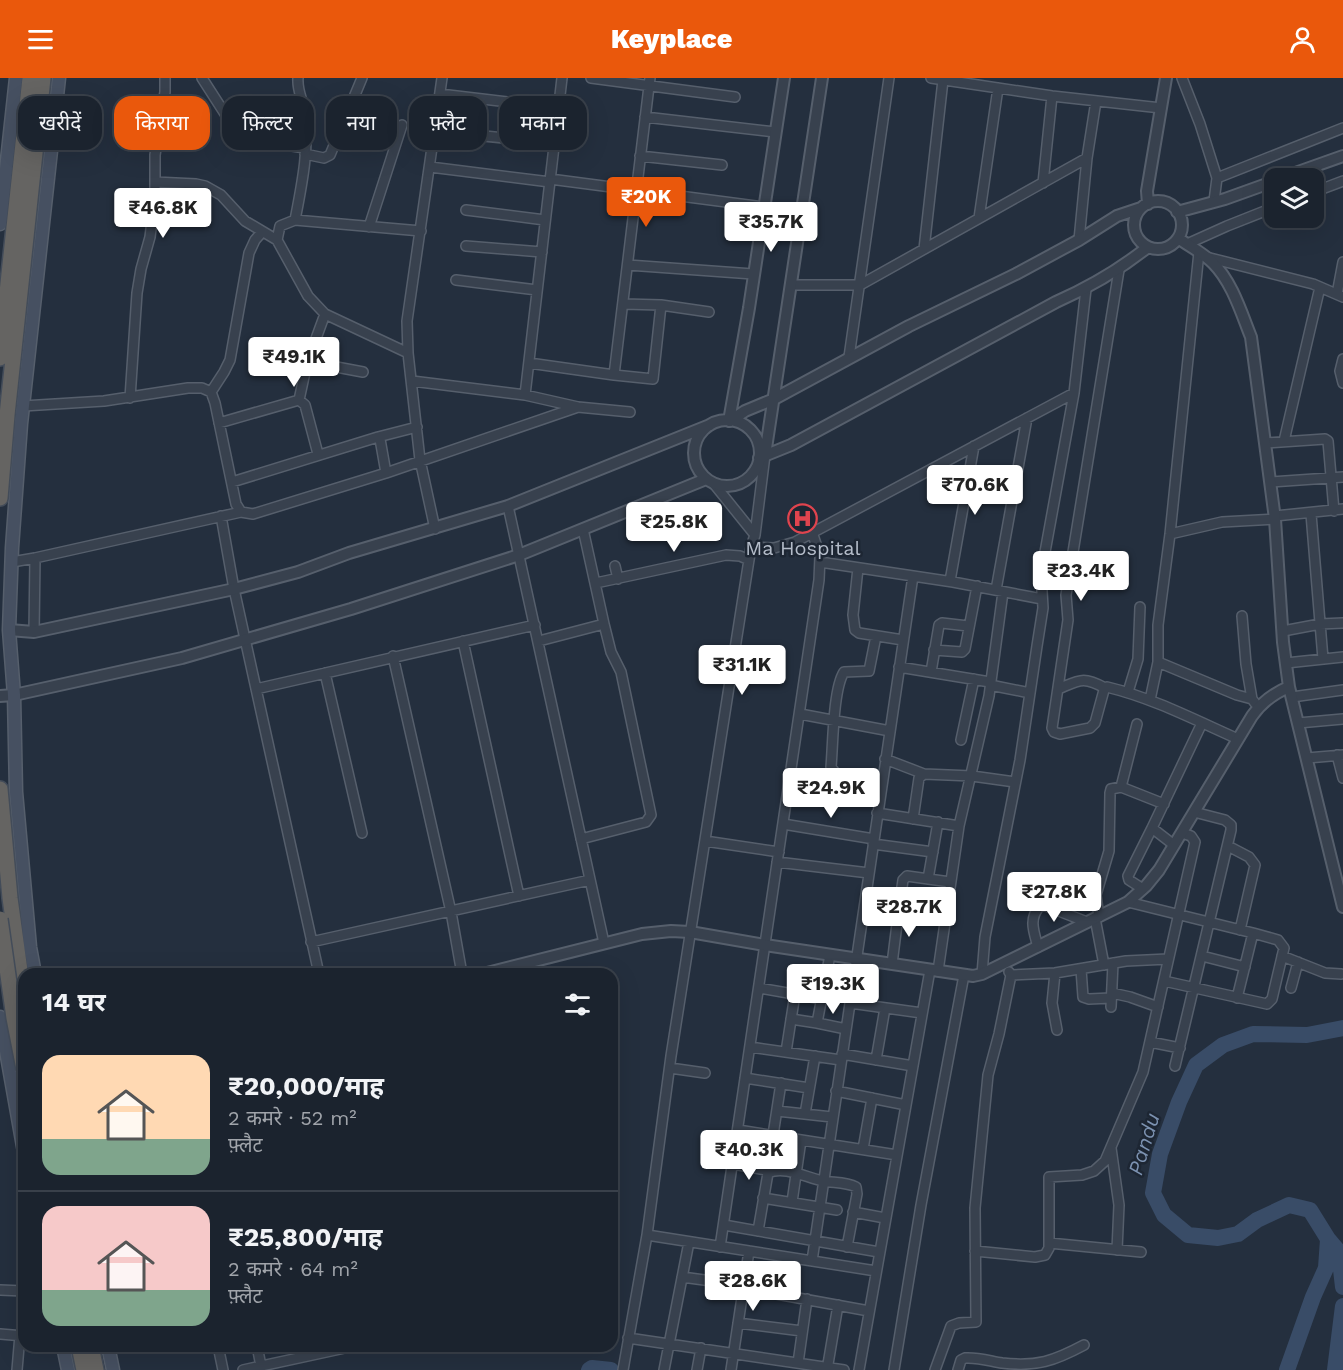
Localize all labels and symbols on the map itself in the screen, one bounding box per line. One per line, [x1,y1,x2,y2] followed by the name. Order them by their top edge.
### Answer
[610,177,682,228] pin: ₹20K
[114,188,212,239] pin: ₹46.8K
[722,202,820,253] pin: ₹35.7K
[245,337,343,388] pin: ₹49.1K
[926,465,1024,516] pin: ₹70.6K
[625,502,723,553] pin: ₹25.8K
[787,502,819,534] hospital icon: Ma Hospital
[745,536,861,560] place label: Ma Hospital
[1032,551,1130,602] pin: ₹23.4K
[693,645,791,696] pin: ₹31.1K
[782,768,880,819] pin: ₹24.9K
[1005,872,1103,923] pin: ₹27.8K
[860,887,958,938] pin: ₹28.7K
[784,964,882,1015] pin: ₹19.3K
[1122,1110,1165,1178] water label: Pandu
[700,1130,798,1181] pin: ₹40.3K
[704,1261,802,1312] pin: ₹28.6K

